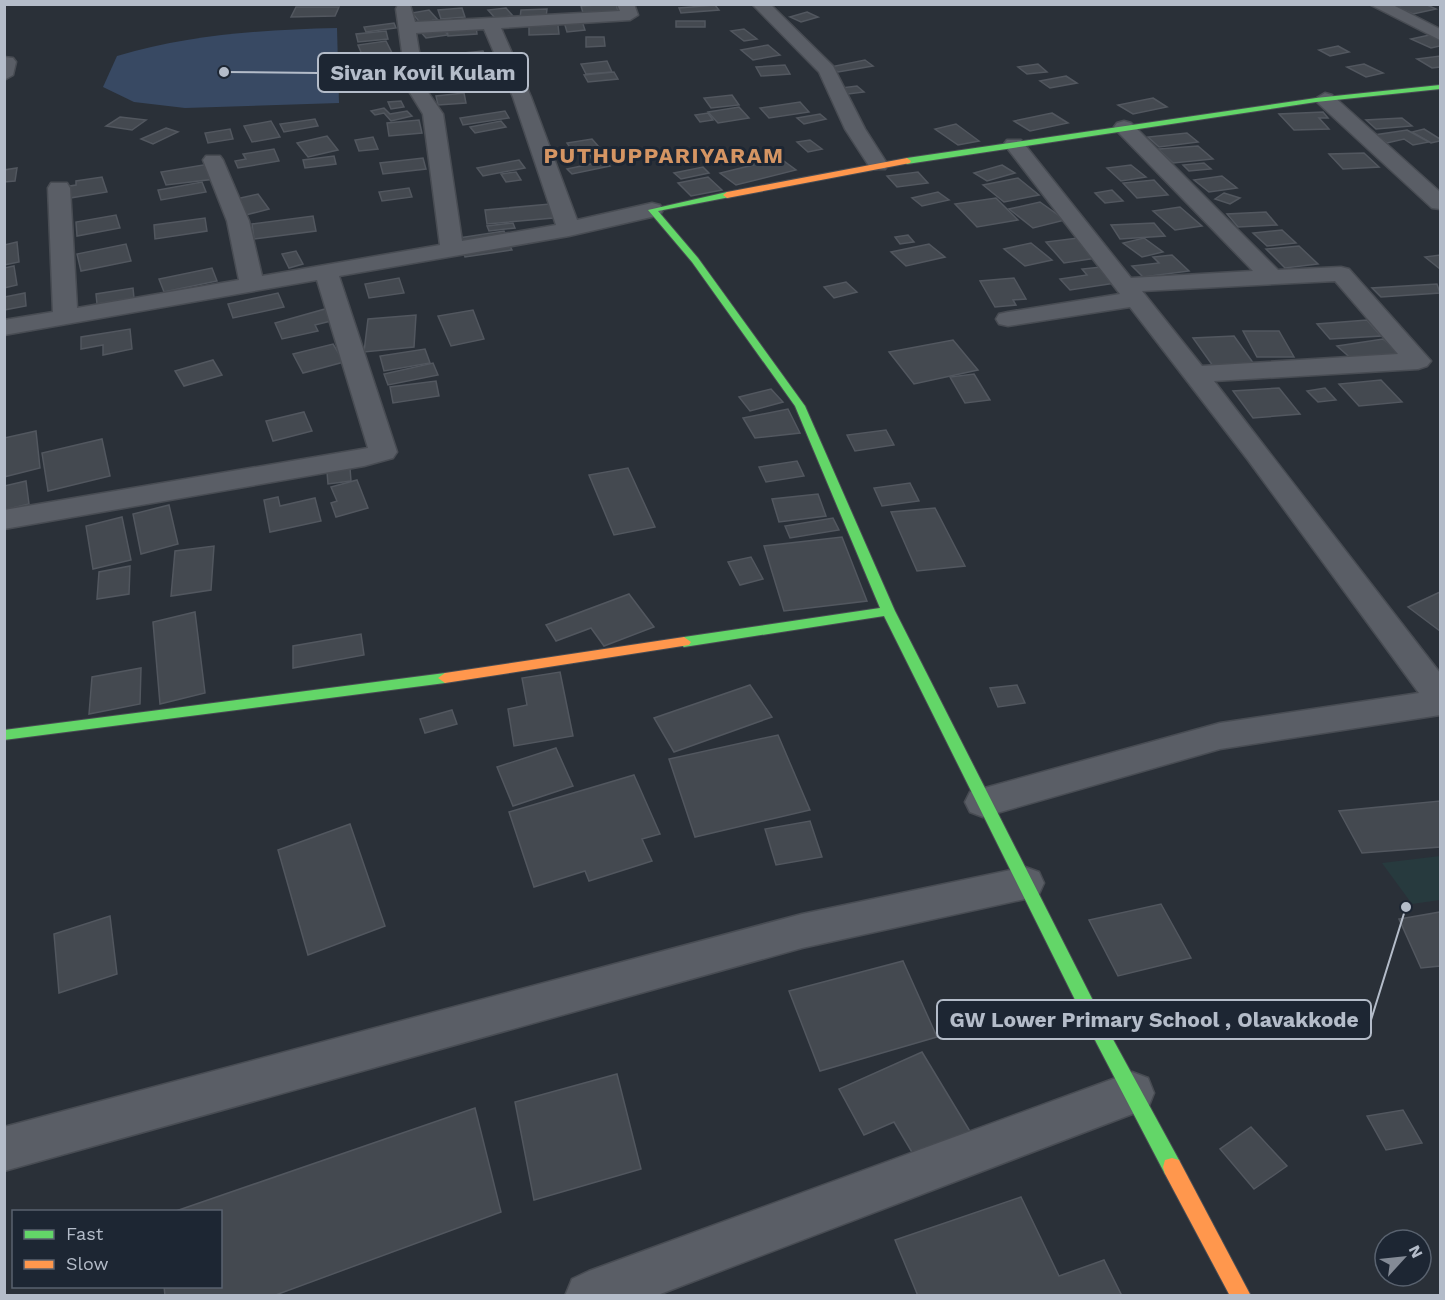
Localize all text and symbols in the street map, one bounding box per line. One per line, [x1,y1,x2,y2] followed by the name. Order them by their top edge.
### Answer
[318,53,528,92] callout: Sivan Kovil Kulam
[330,60,516,85] text: Sivan Kovil Kulam
[543,143,785,168] district label: PUTHUPPARIYARAM
[937,1000,1371,1039] callout: GW Lower Primary School , Olavakkode
[949,1007,1359,1032] text: GW Lower Primary School , Olavakkode
[12,1210,222,1288] legend
[66,1223,104,1244] text: Fast
[1373,1228,1433,1288] north arrow
[1405,1242,1427,1261] text: N
[66,1253,109,1274] text: Slow

